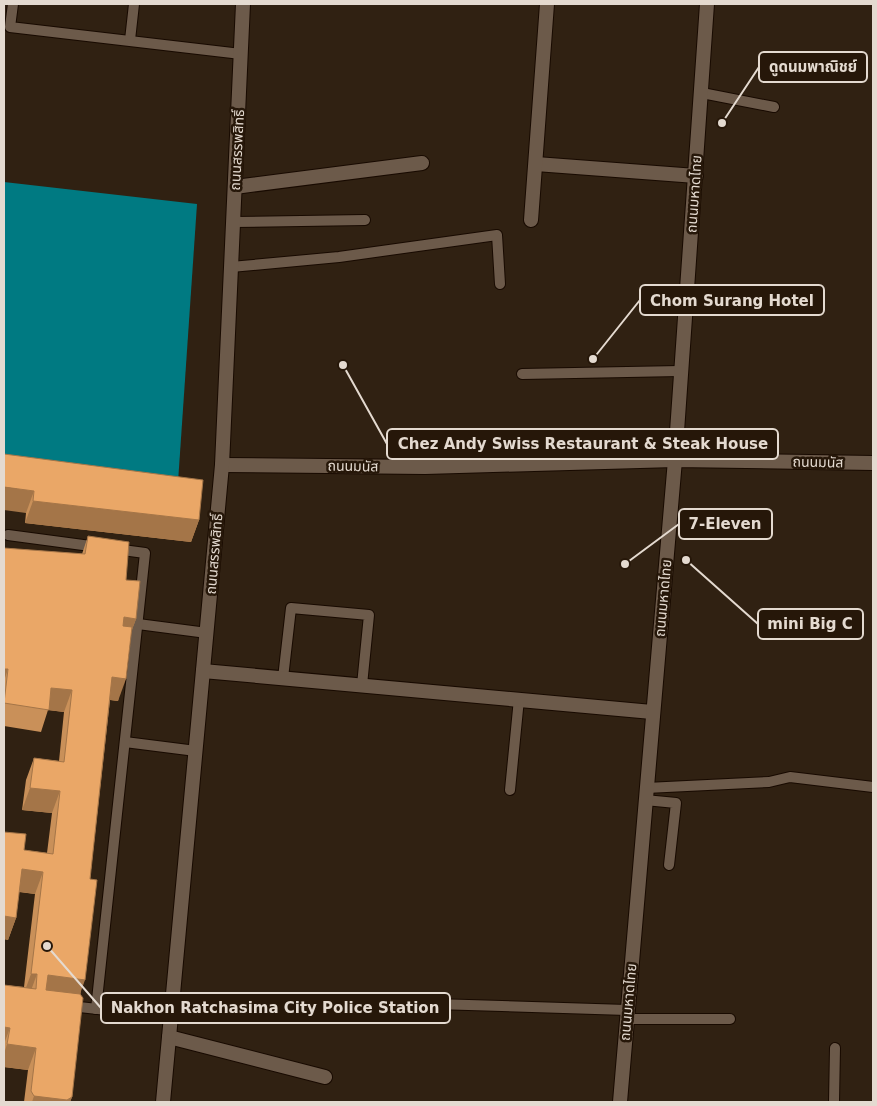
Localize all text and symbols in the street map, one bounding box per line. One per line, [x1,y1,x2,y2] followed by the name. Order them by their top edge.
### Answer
[759,52,867,82] callout: ดูดนมพาณิชย์
[769,58,857,77] text: ดูดนมพาณิชย์
[227,109,247,191] street label: ถนนสรรพสิทธิ์
[683,155,705,233] street label: ถนนมหาดไทย
[640,285,824,315] callout: Chom Surang Hotel
[650,292,814,310] text: Chom Surang Hotel
[387,429,778,459] callout: Chez Andy Swiss Restaurant & Steak House
[398,435,768,453] text: Chez Andy Swiss Restaurant & Steak House
[792,454,844,470] street label: ถนนมนัส
[327,458,379,474] street label: ถนนมนัส
[679,509,772,539] callout: 7-Eleven
[202,513,226,595] street label: ถนนสรรพสิทธิ์
[689,515,761,533] text: 7-Eleven
[652,559,674,637] street label: ถนนมหาดไทย
[758,609,863,639] callout: mini Big C
[767,615,853,633] text: mini Big C
[617,963,639,1041] street label: ถนนมหาดไทย
[101,993,450,1023] callout: Nakhon Ratchasima City Police Station
[111,999,439,1017] text: Nakhon Ratchasima City Police Station

